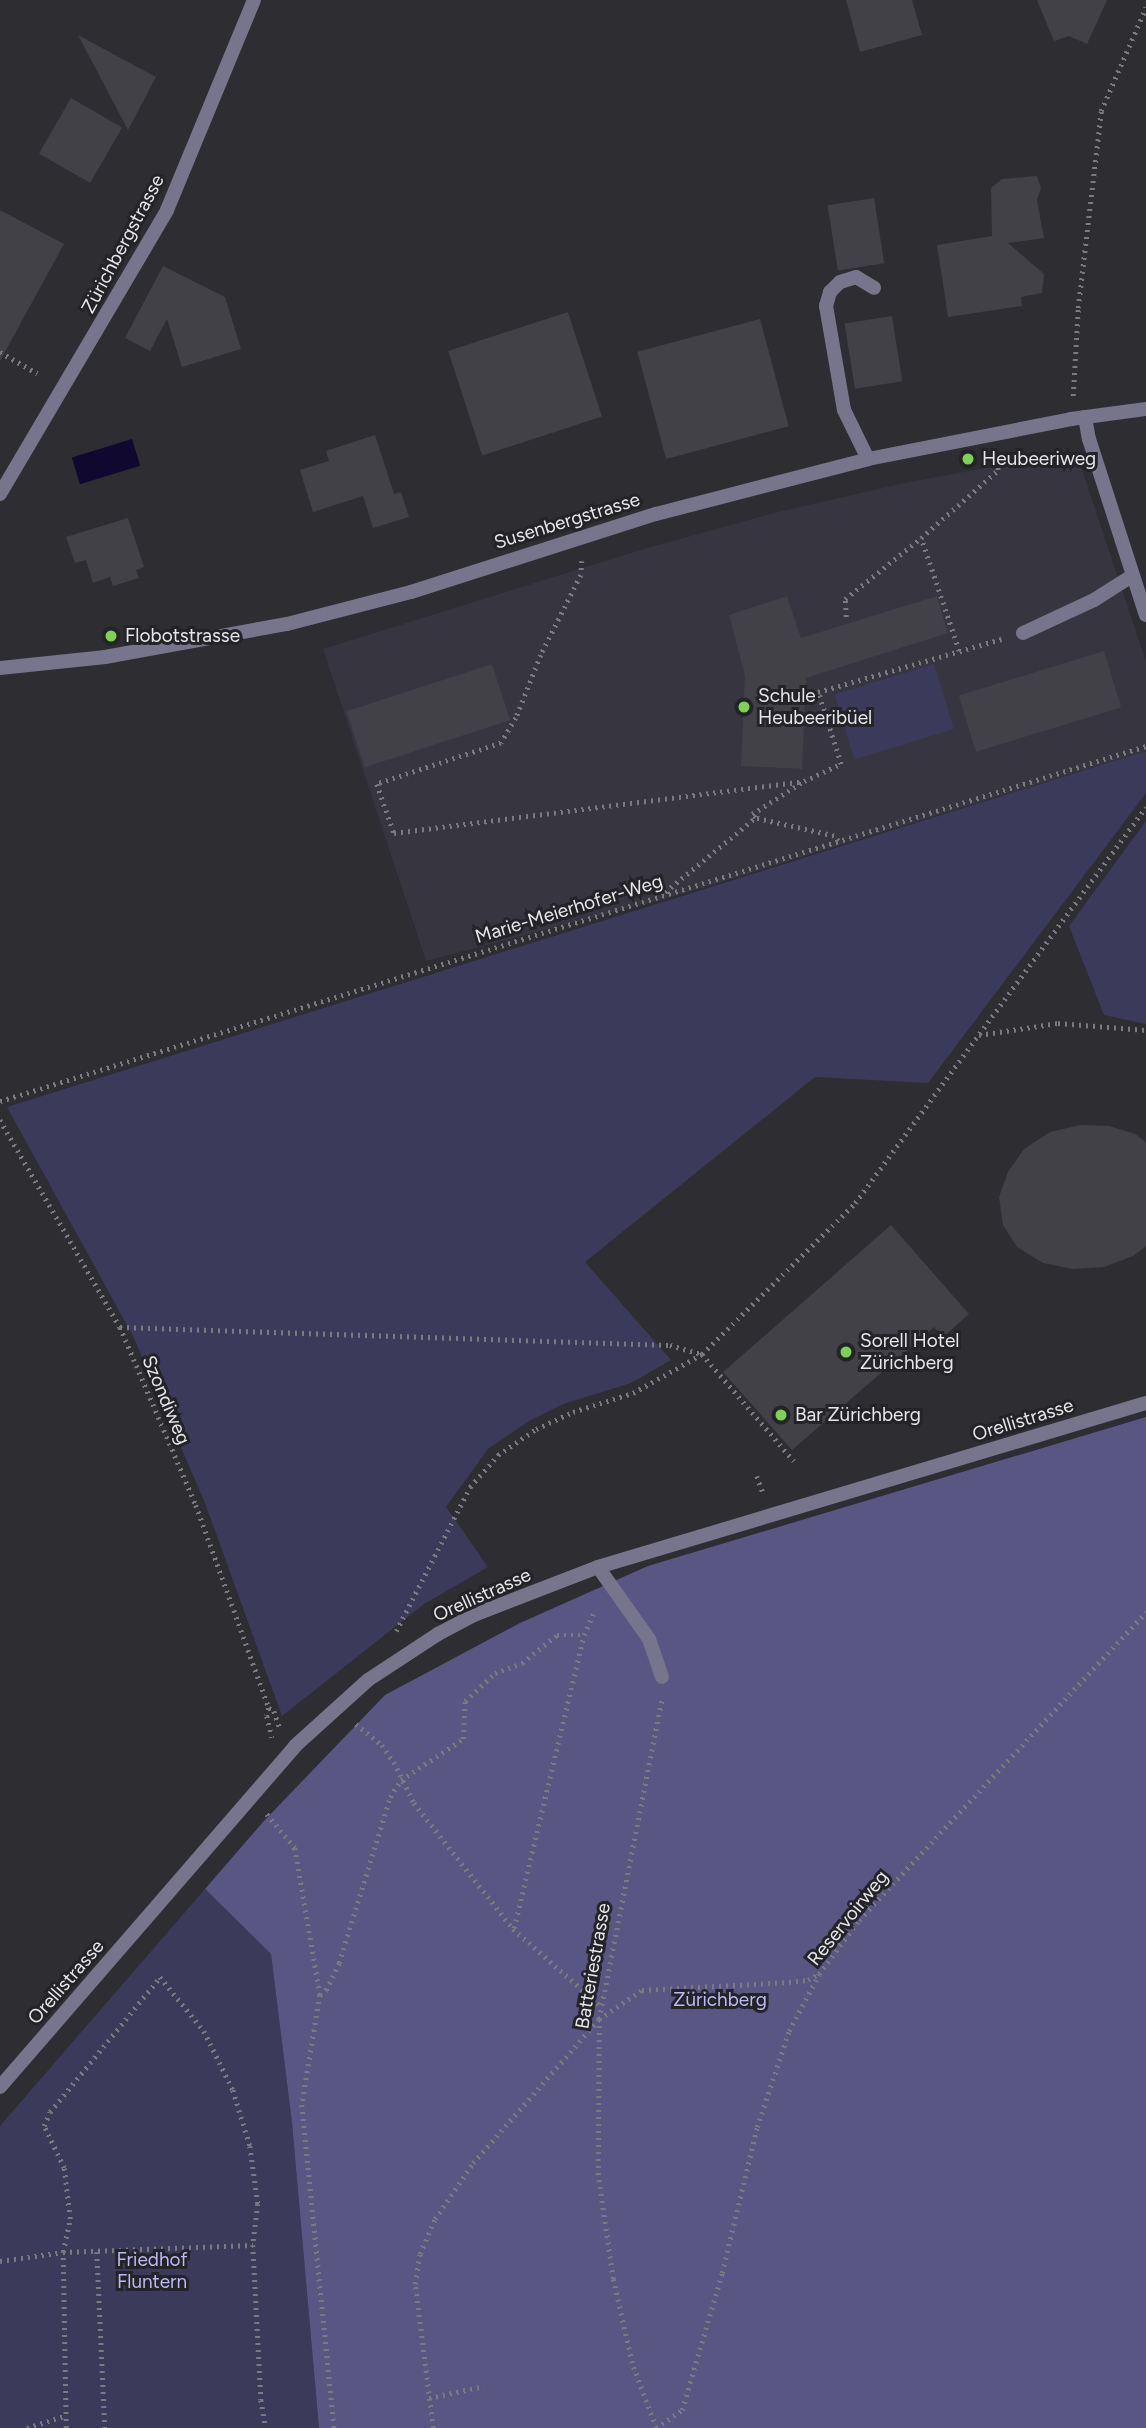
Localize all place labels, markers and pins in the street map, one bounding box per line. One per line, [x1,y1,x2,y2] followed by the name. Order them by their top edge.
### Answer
[982,448,1096,470] place label: Heubeeriweg
[960,451,976,467] marker: Heubeeriweg
[125,625,240,647] place label: Flobotstrasse
[103,628,119,644] marker: Flobotstrasse
[758,685,872,729] place label: Schule Heubeeribüel
[736,699,752,715] marker: Schule Heubeeribüel
[860,1330,960,1374] place label: Sorell Hotel Zürichberg
[838,1344,854,1360] marker: Sorell Hotel Zürichberg
[795,1404,921,1426] place label: Bar Zürichberg
[773,1407,789,1423] marker: Bar Zürichberg

